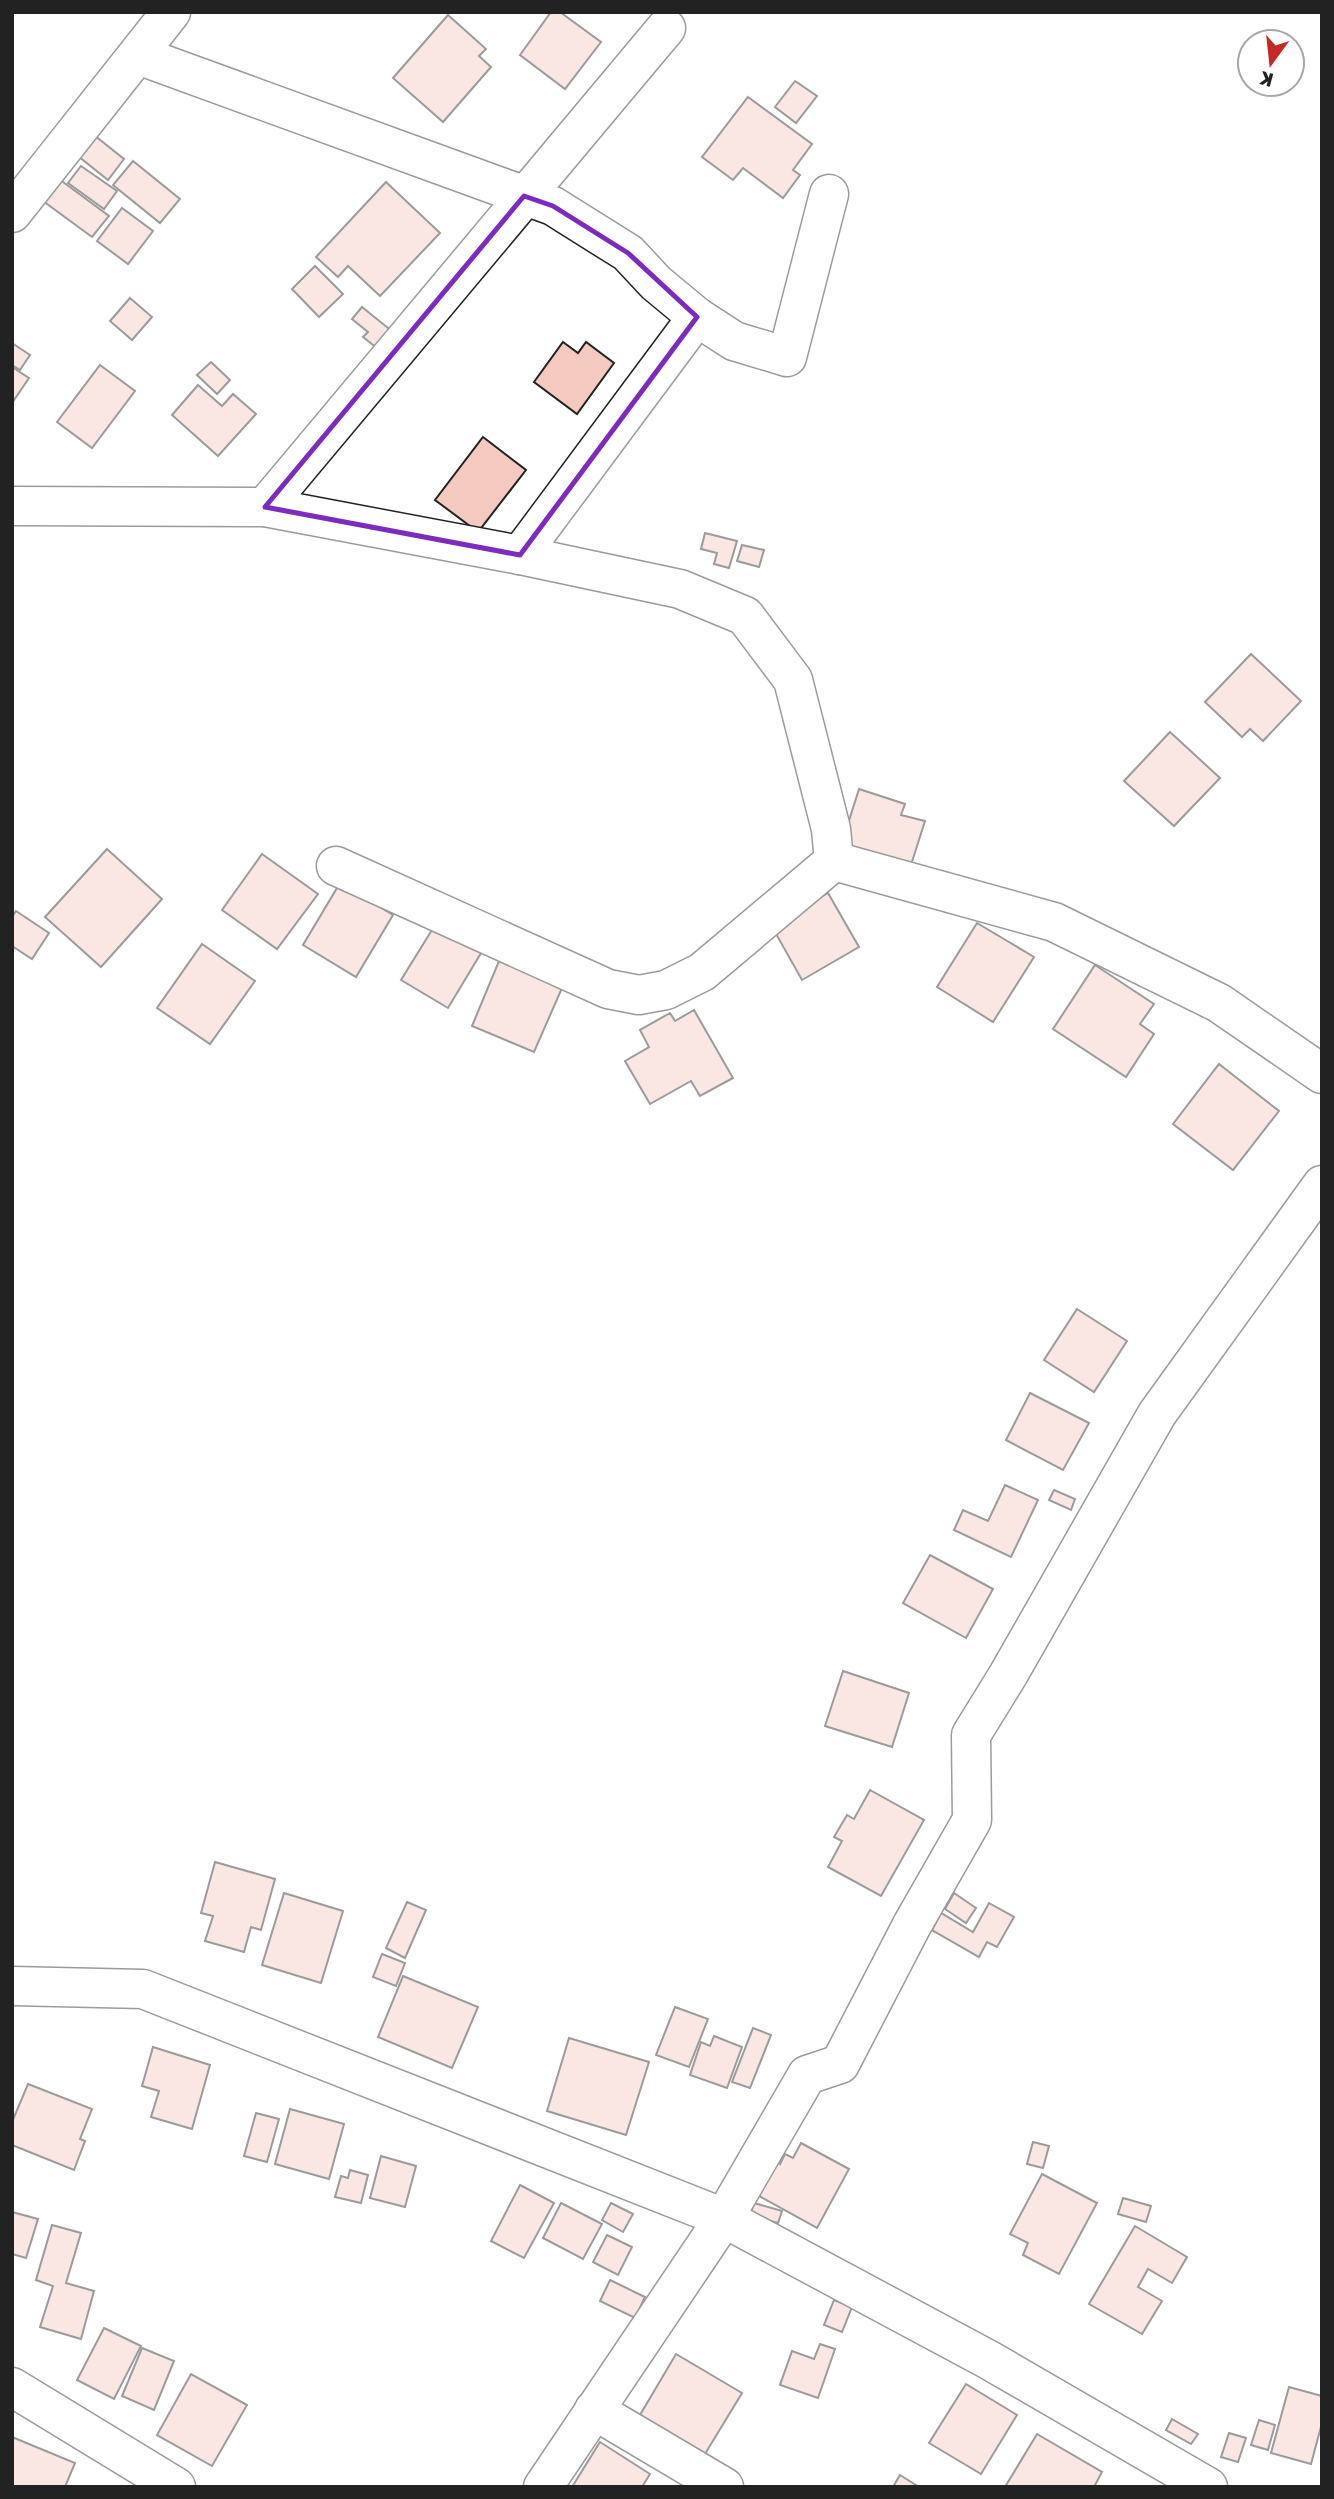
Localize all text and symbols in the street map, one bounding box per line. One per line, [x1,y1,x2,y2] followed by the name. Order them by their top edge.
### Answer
[1236,28,1306,98] north arrow
[1257,66,1276,92] text: K

